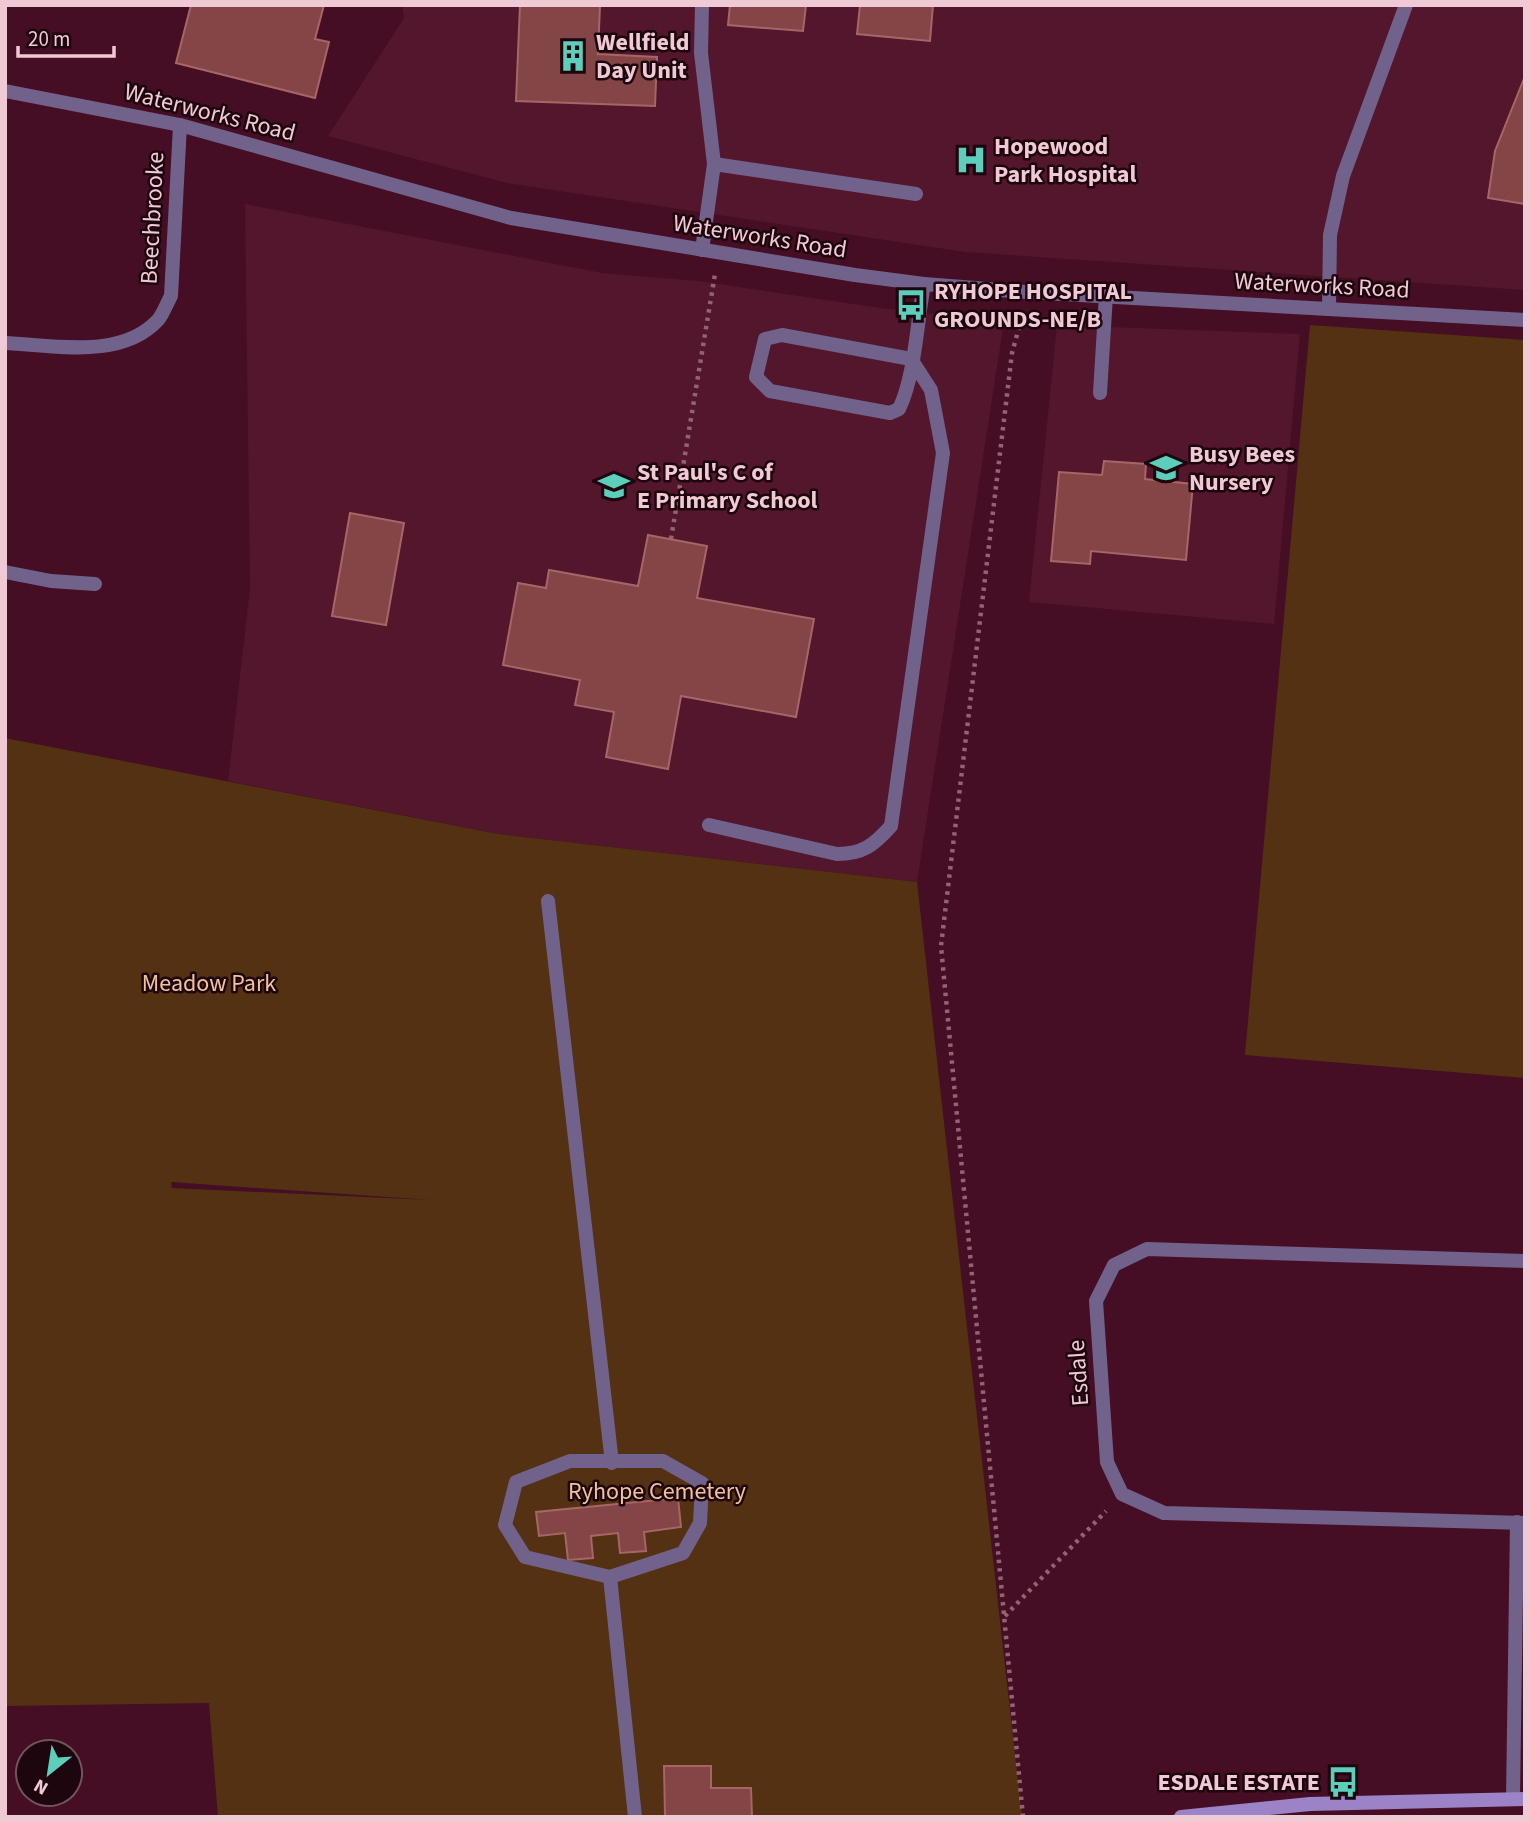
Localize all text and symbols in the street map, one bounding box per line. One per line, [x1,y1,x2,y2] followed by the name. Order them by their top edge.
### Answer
[18,14,114,58] scale bar
[28,24,70,54] text: 20 m
[596,25,690,88] place label: Wellfield Day Unit
[556,39,590,73] building icon: Wellfield Day Unit
[121,74,299,151] street label: Waterworks Road
[994,129,1136,192] place label: Hopewood Park Hospital
[954,143,988,177] hospital icon: Hopewood Park Hospital
[132,151,173,285] street label: Beechbrooke
[671,205,849,268] street label: Waterworks Road
[1233,263,1411,308] street label: Waterworks Road
[934,274,1132,337] place label: RYHOPE HOSPITAL GROUNDS-NE/B
[894,288,928,322] bus stop icon: RYHOPE HOSPITAL GROUNDS-NE/B
[1189,437,1295,500] place label: Busy Bees Nursery
[1149,451,1183,485] school or university icon: Busy Bees Nursery
[637,455,818,518] place label: St Paul's C of E Primary School
[597,469,631,503] school or university icon: St Paul's C of E Primary School
[142,966,276,1001] park label: Meadow Park
[1059,1339,1098,1407] street label: Esdale
[568,1474,746,1509] park label: Ryhope Cemetery
[14,1738,84,1808] north arrow
[1157,1765,1320,1800] place label: ESDALE ESTATE
[1326,1765,1360,1799] bus stop icon: ESDALE ESTATE
[29,1772,53,1801] text: N

